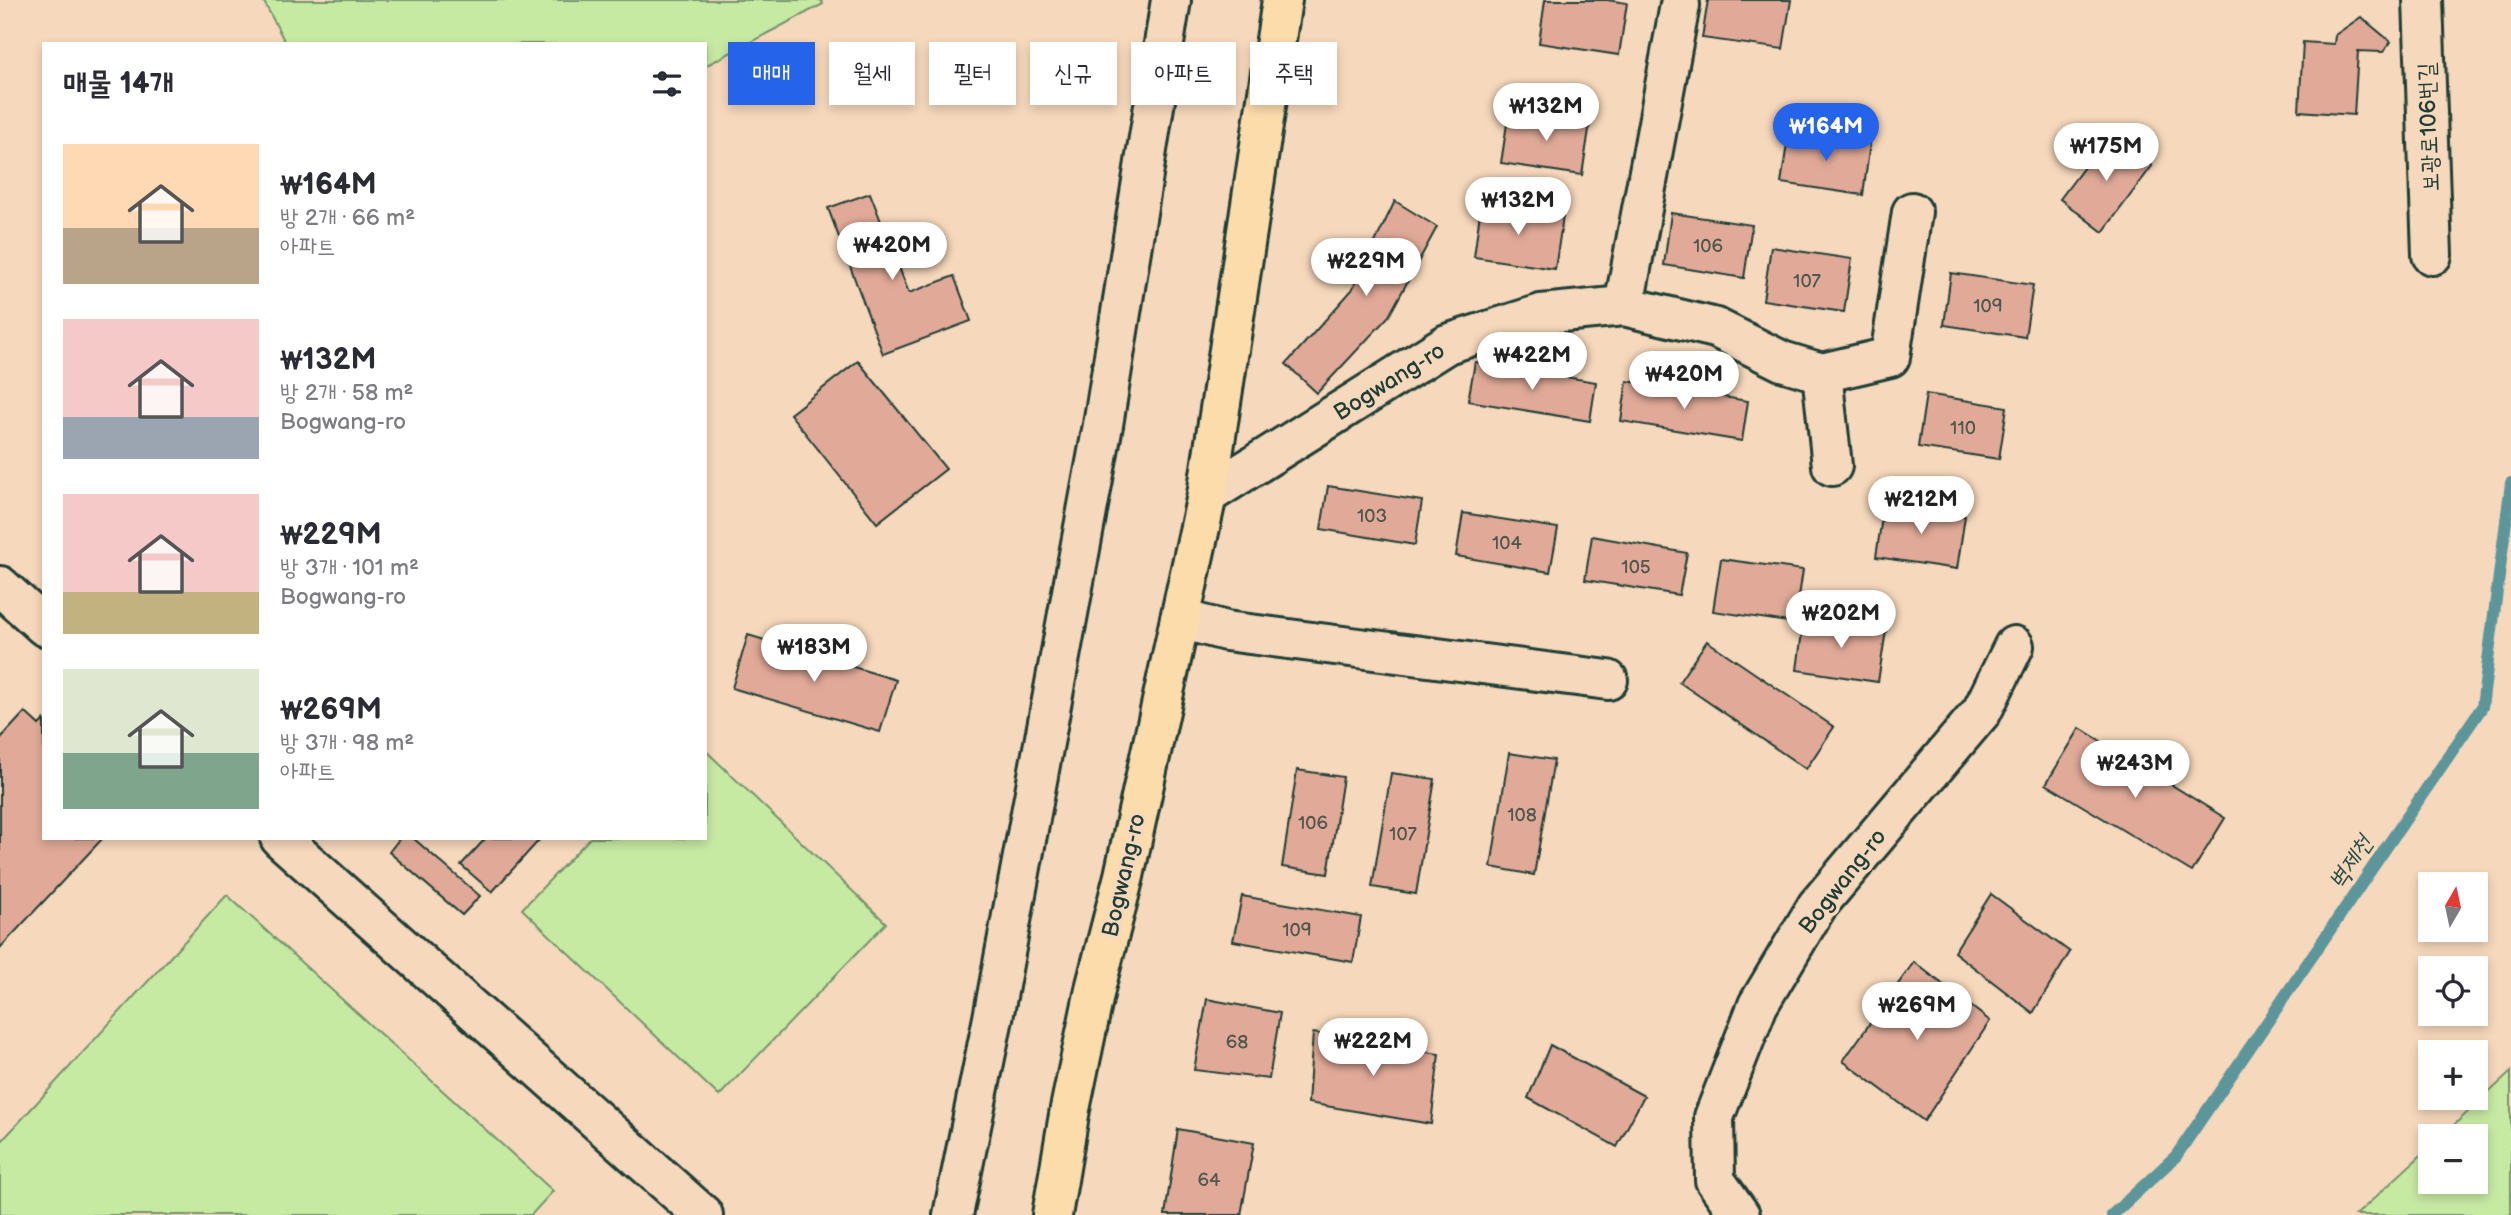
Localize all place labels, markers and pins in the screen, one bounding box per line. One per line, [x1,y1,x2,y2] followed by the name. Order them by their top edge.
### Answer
[1497,83,1595,143] pin: ₩132M
[1777,104,1875,163] pin: ₩164M
[2057,124,2155,183] pin: ₩175M
[1469,177,1567,237] pin: ₩132M
[843,222,941,282] pin: ₩420M
[1317,238,1415,298] pin: ₩229M
[1483,332,1581,392] pin: ₩422M
[1635,352,1733,411] pin: ₩420M
[1872,476,1970,536] pin: ₩212M
[1792,590,1890,650] pin: ₩202M
[765,624,863,684] pin: ₩183M
[2086,740,2184,800] pin: ₩243M
[1868,982,1966,1042] pin: ₩269M
[1324,1018,1422,1078] pin: ₩222M

